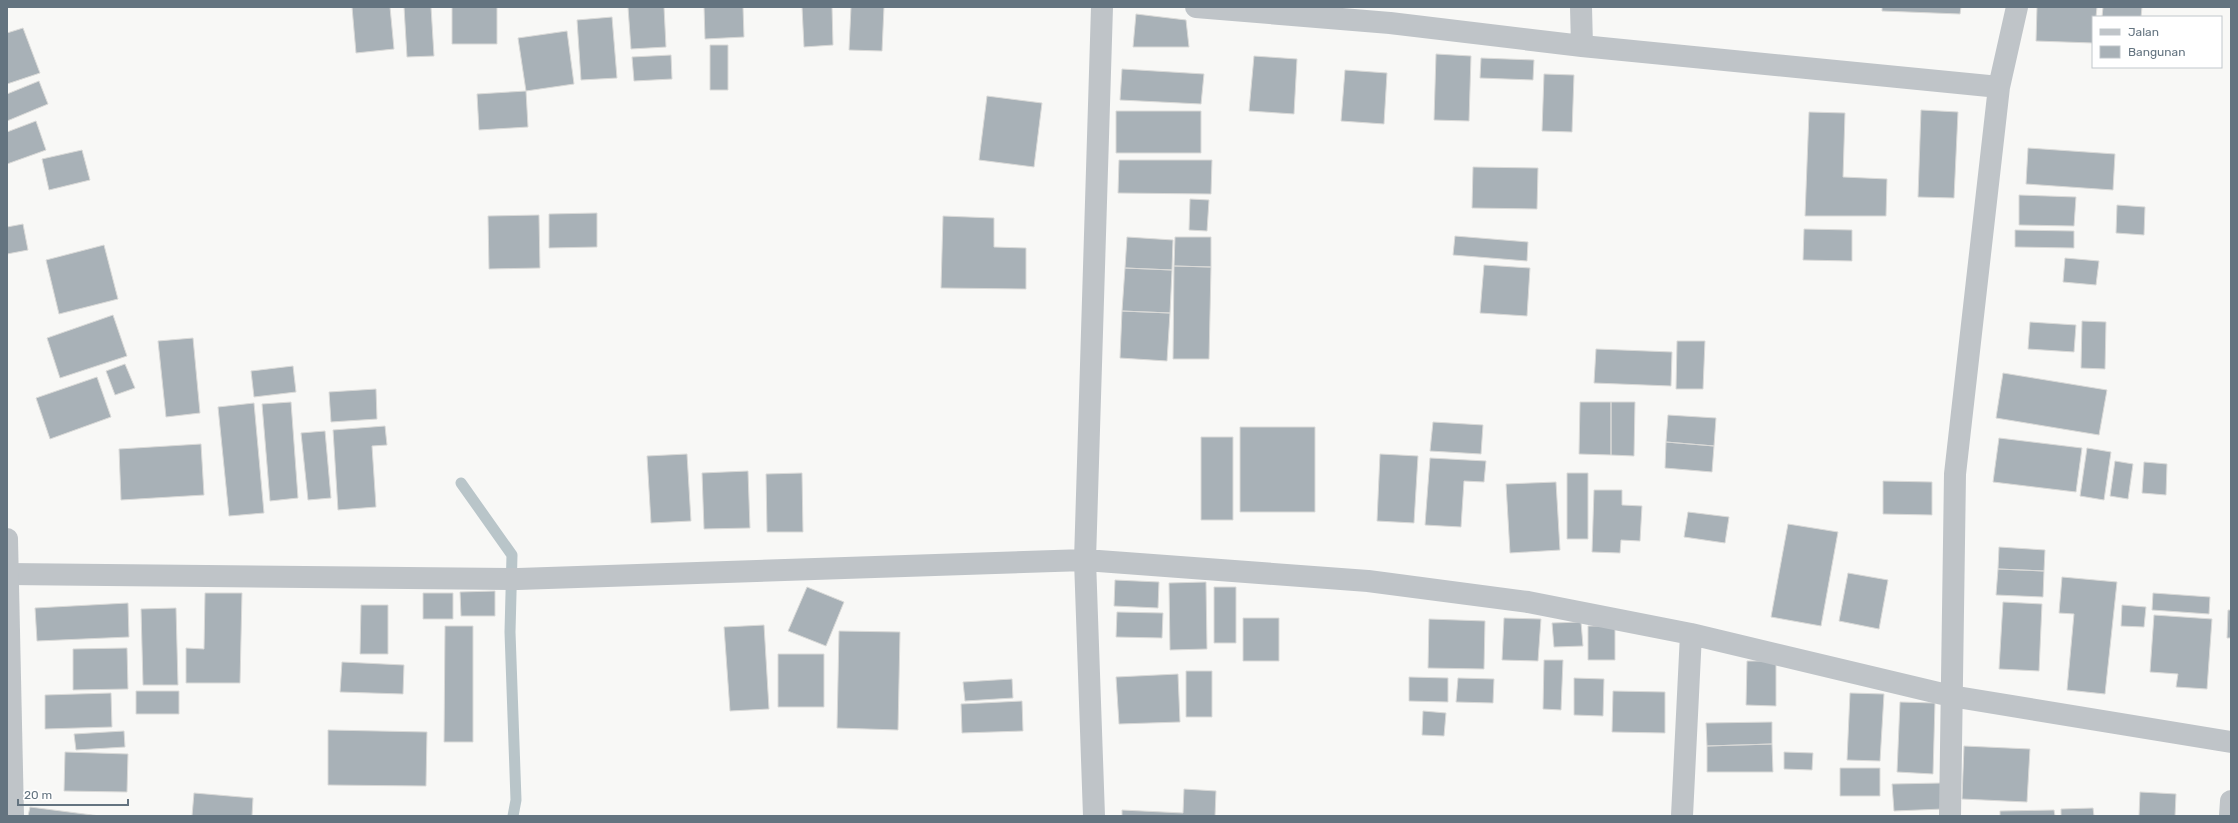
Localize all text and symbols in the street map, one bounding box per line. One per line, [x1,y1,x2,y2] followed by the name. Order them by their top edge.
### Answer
[2092,16,2222,68] legend
[2128,25,2159,39] text: Jalan
[2128,45,2185,59] text: Bangunan
[18,781,128,807] scale bar
[24,788,52,802] text: 20 m

